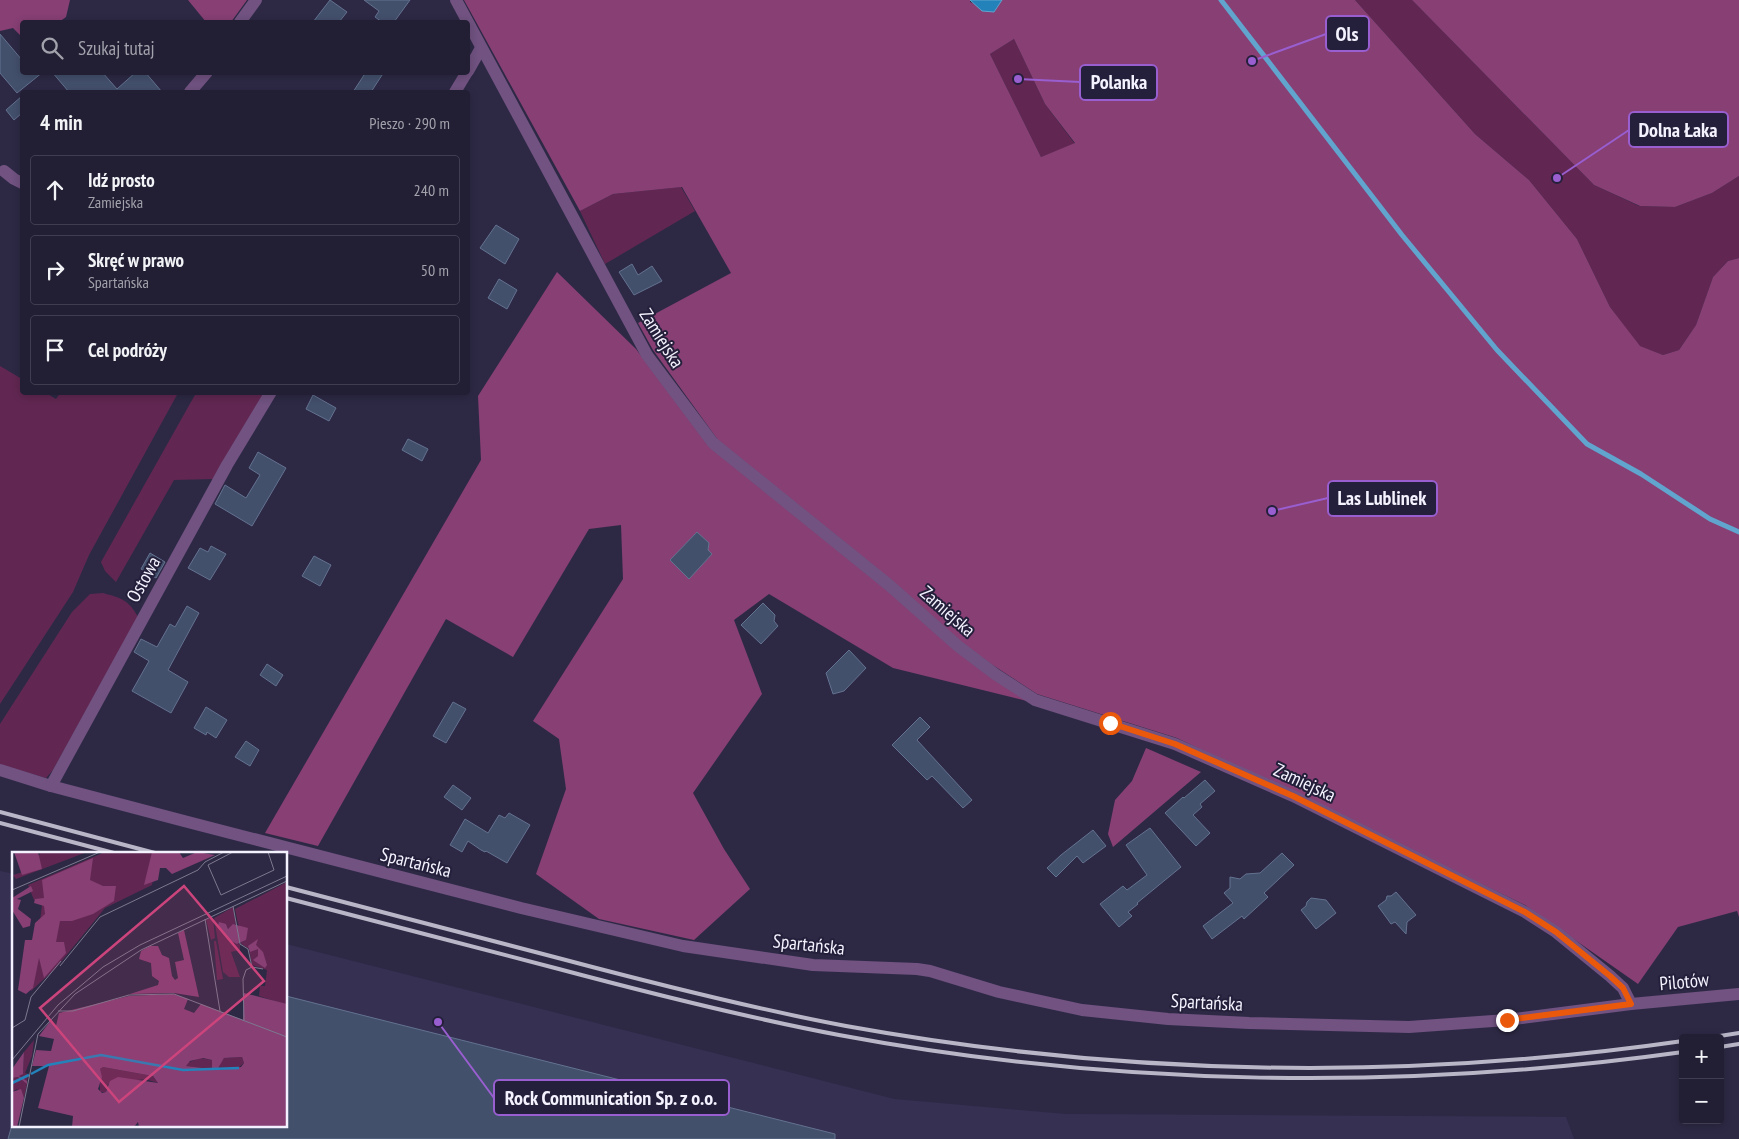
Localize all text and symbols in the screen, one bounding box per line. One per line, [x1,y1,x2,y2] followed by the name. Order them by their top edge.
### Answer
[1326,16,1369,51] callout: Ols
[20,20,470,75] search box
[1336,21,1358,47] text: Ols
[38,34,66,62] icon: search
[78,36,155,60] text: Szukaj tutaj
[1080,65,1157,100] callout: Polanka
[1091,69,1147,95] text: Polanka
[40,109,82,136] text: 4 min
[1629,112,1728,147] callout: Dolna Łaka
[369,113,450,133] text: Pieszo · 290 m
[1638,117,1718,143] text: Dolna Łaka
[88,168,155,192] text: Idź prosto
[41,176,69,204] icon: ahead
[414,180,449,200] text: 240 m
[88,192,143,212] text: Zamiejska
[88,248,184,272] text: Skręć w prawo
[41,256,69,284] icon: right
[421,260,449,280] text: 50 m
[88,272,149,292] text: Spartańska
[634,304,690,372] street label: Zamiejska
[41,336,69,364] icon: arrive
[88,338,167,362] text: Cel podróży
[1328,481,1437,516] callout: Las Lublinek
[1337,485,1427,511] text: Las Lublinek
[121,552,165,606] street label: Ostowa
[915,580,981,642] street label: Zamiejska
[1099,712,1122,735] route start
[1270,757,1340,807] street label: Zamiejska
[378,842,454,882] street label: Spartańska
[12,852,288,1126] inset map
[772,928,846,960] street label: Spartańska
[1658,967,1711,995] street label: Pilotów
[1170,988,1244,1016] street label: Spartańska
[1496,1009,1519,1032] route end
[1679,1034,1724,1124] map controls
[1679,1034,1724,1079] button: +
[1679,1079,1724,1124] button: −
[494,1080,729,1115] callout: Rock Communication Sp. z o.o.
[505,1085,717,1111] text: Rock Communication Sp. z o.o.

